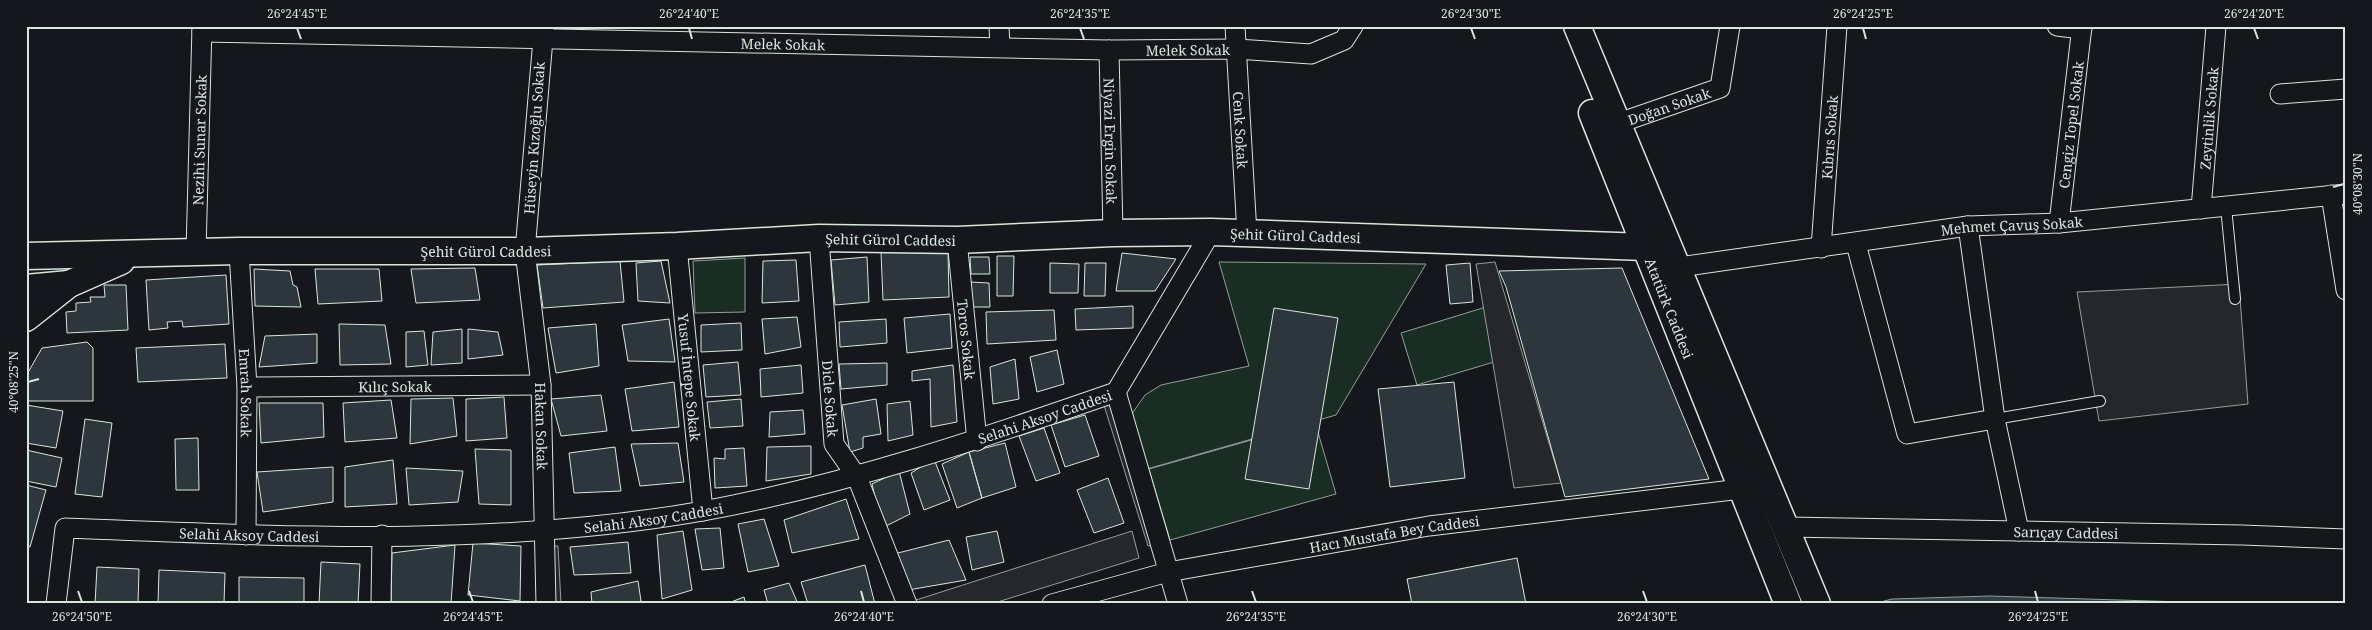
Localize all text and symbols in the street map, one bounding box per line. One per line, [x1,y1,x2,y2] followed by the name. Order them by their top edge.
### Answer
[267,5,327,22] text: 26°24'45"E
[659,5,719,22] text: 26°24'40"E
[1050,5,1110,22] text: 26°24'35"E
[1441,5,1501,22] text: 26°24'30"E
[1833,5,1893,22] text: 26°24'25"E
[2224,5,2284,22] text: 26°24'20"E
[741,33,826,54] street label: Melek Sokak
[1146,40,1231,59] street label: Melek Sokak
[2054,59,2087,189] street label: Cengiz Topel Sokak
[519,60,549,215] street label: Hüseyin Kızoğlu Sokak
[2195,65,2222,170] street label: Zeytinlik Sokak
[188,74,210,206] street label: Nezihi Sunar Sokak
[1100,78,1122,205] street label: Niyazi Ergin Sokak
[1625,82,1714,129] street label: Doğan Sokak
[1229,91,1253,170] street label: Cenk Sokak
[1816,94,1842,180] street label: Kıbrıs Sokak
[2349,153,2366,215] text: 40°08'30"N
[1939,211,2084,239] street label: Mehmet Çavuş Sokak
[1230,223,1362,247] street label: Şehit Gürol Caddesi
[825,229,957,249] street label: Şehit Gürol Caddesi
[421,241,552,261] street label: Şehit Gürol Caddesi
[1641,255,1699,362] street label: Atatürk Caddesi
[953,298,980,381] street label: Toros Sokak
[674,312,706,443] street label: Yusuf İntepe Sokak
[235,348,257,438] street label: Emrah Sokak
[5,351,22,413] text: 40°08'25"N
[818,359,843,438] street label: Dicle Sokak
[358,376,433,396] street label: Kılıç Sokak
[531,382,552,471] street label: Hakan Sokak
[975,385,1115,448] street label: Selahi Aksoy Caddesi
[583,498,725,536] street label: Selahi Aksoy Caddesi
[1308,511,1481,556] street label: Hacı Mustafa Bey Caddesi
[2013,521,2119,542] street label: Sarıçay Caddesi
[179,523,320,546] street label: Selahi Aksoy Caddesi
[52,608,112,625] text: 26°24'50"E
[443,608,503,625] text: 26°24'45"E
[834,608,894,625] text: 26°24'40"E
[1226,608,1286,625] text: 26°24'35"E
[1617,608,1677,625] text: 26°24'30"E
[2008,608,2068,625] text: 26°24'25"E

